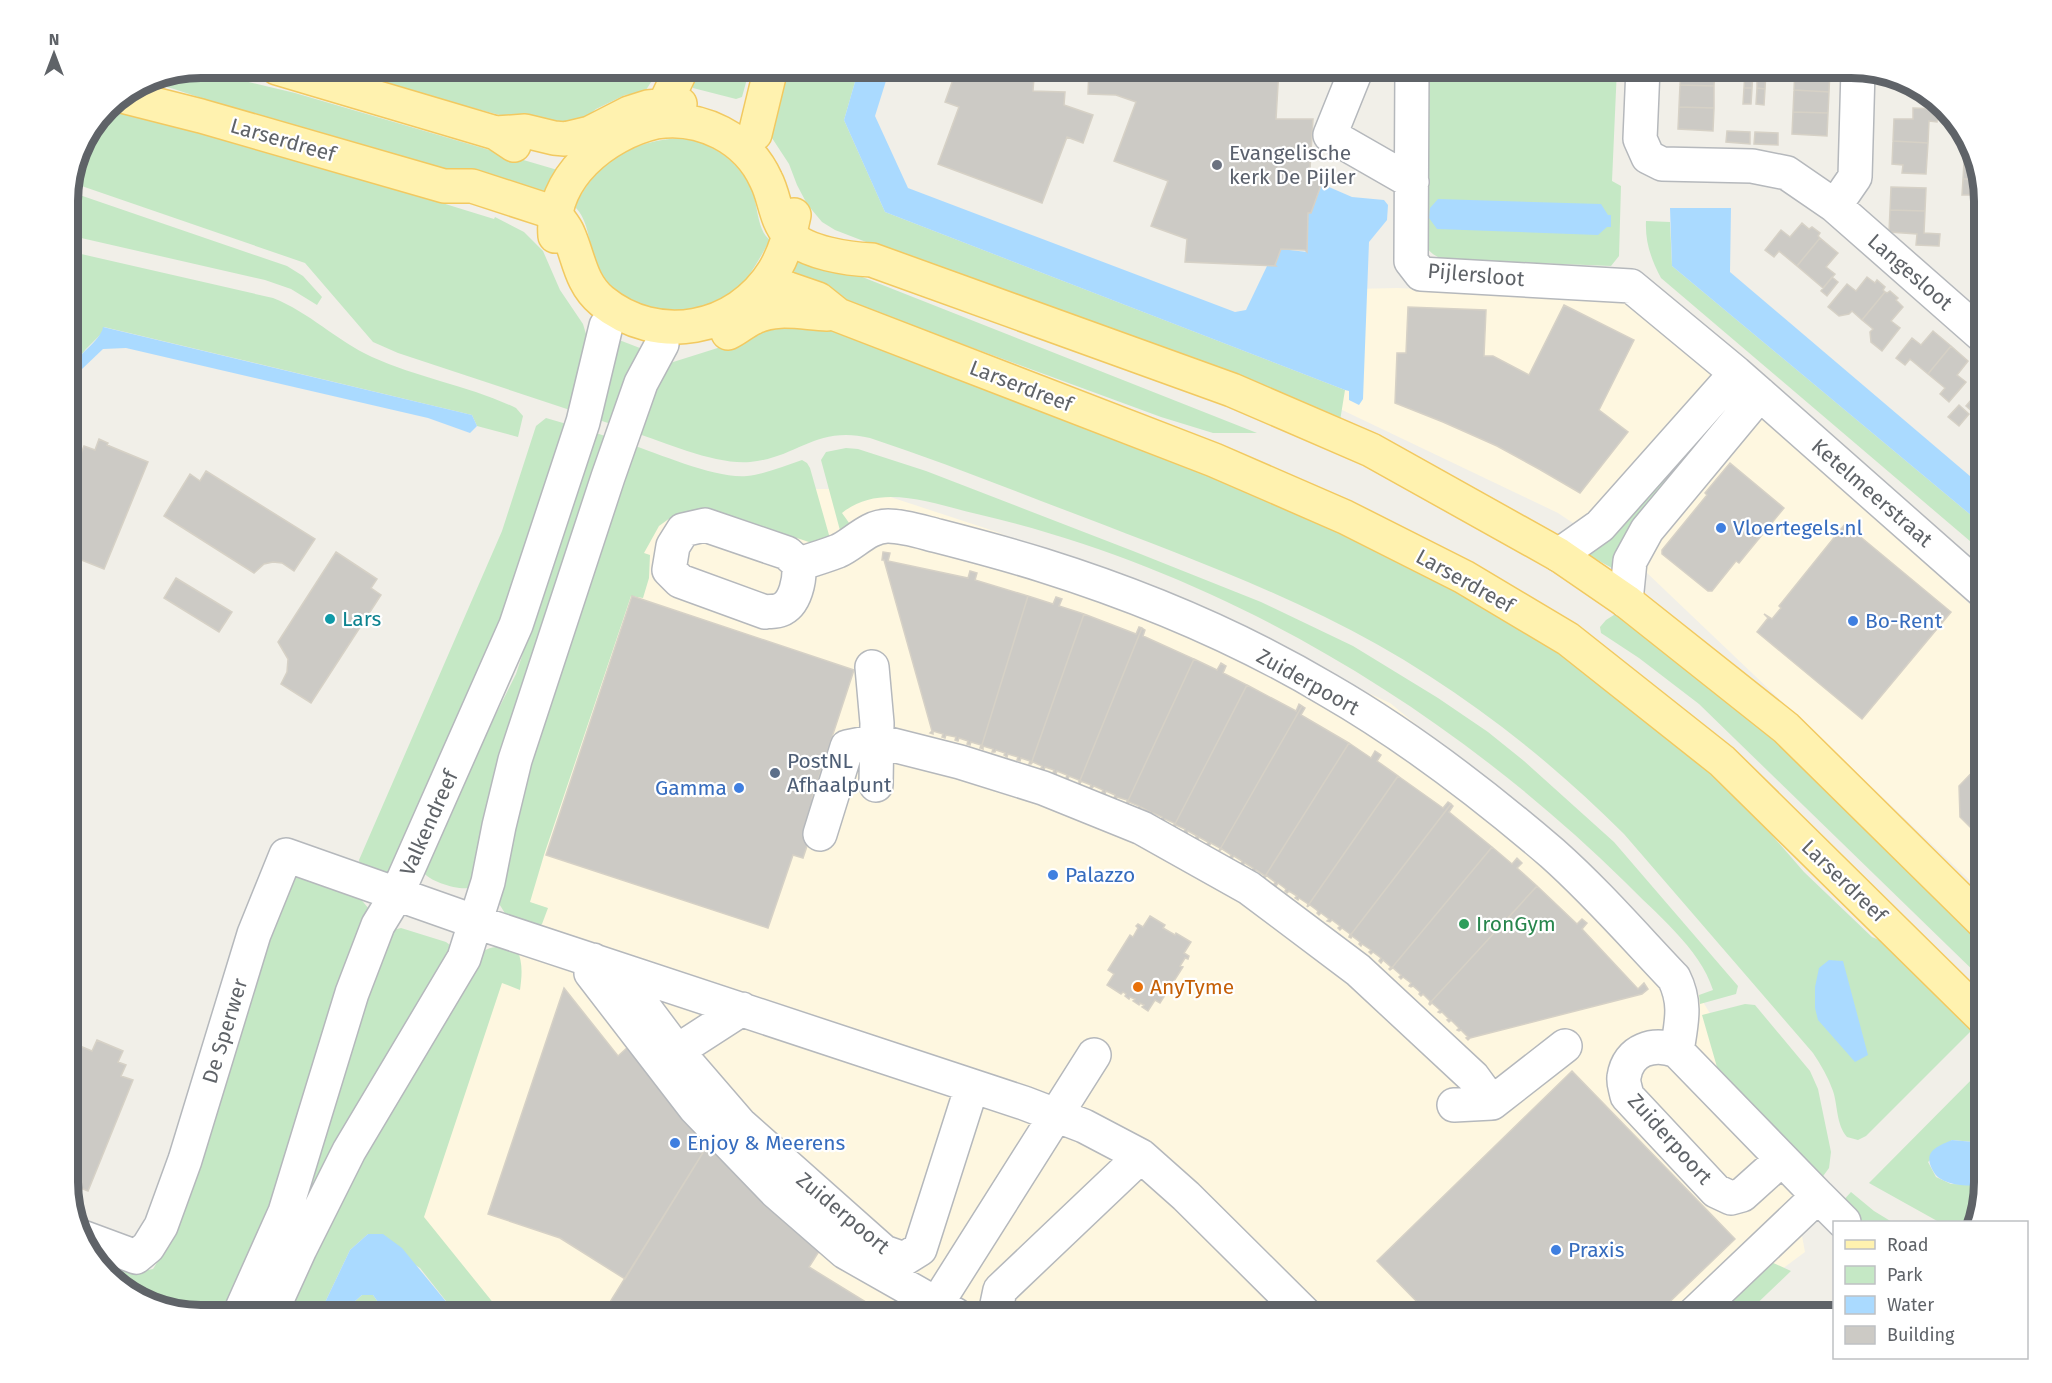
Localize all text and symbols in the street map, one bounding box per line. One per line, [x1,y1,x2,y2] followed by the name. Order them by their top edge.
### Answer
[24,24,84,84] north arrow
[49,30,59,49] text: N
[227,113,340,168] street label: Larserdreef
[1229,140,1356,190] place label: Evangelische kerk De Pijler
[1210,158,1224,172] marker: Evangelische kerk De Pijler
[1862,228,1958,316] street label: Langesloot
[1426,258,1526,292] street label: Pijlersloot
[966,354,1078,418] street label: Larserdreef
[1806,433,1938,553] street label: Ketelmeerstraat
[1733,515,1863,541] place label: Vloertegels.nl
[1714,521,1728,535] marker: Vloertegels.nl
[1411,543,1520,620] street label: Larserdreef
[342,606,381,632] place label: Lars
[1865,608,1943,634] place label: Bo-Rent
[323,612,337,626] marker: Lars
[1846,614,1860,628] marker: Bo-Rent
[1252,643,1364,721] street label: Zuiderpoort
[787,748,892,798] place label: PostNL Afhaalpunt
[394,765,465,880] street label: Valkendreef
[768,766,782,780] marker: PostNL Afhaalpunt
[655,775,727,801] place label: Gamma
[732,781,746,795] marker: Gamma
[1796,834,1893,929] street label: Larserdreef
[1065,862,1135,888] place label: Palazzo
[1046,868,1060,882] marker: Palazzo
[1476,911,1556,937] place label: IronGym
[1457,917,1471,931] marker: IronGym
[1150,974,1234,1000] place label: AnyTyme
[197,975,253,1087] street label: De Sperwer
[1131,980,1145,994] marker: AnyTyme
[1622,1088,1718,1190] street label: Zuiderpoort
[687,1130,846,1156] place label: Enjoy & Meerens
[668,1136,682,1150] marker: Enjoy & Meerens
[791,1167,895,1260] street label: Zuiderpoort
[1833,1221,2028,1359] legend
[1887,1234,1929,1256] text: Road
[1568,1237,1625,1263] place label: Praxis
[1549,1243,1563,1257] marker: Praxis
[1887,1264,1923,1286] text: Park
[1887,1294,1934,1316] text: Water
[1887,1324,1955,1346] text: Building

